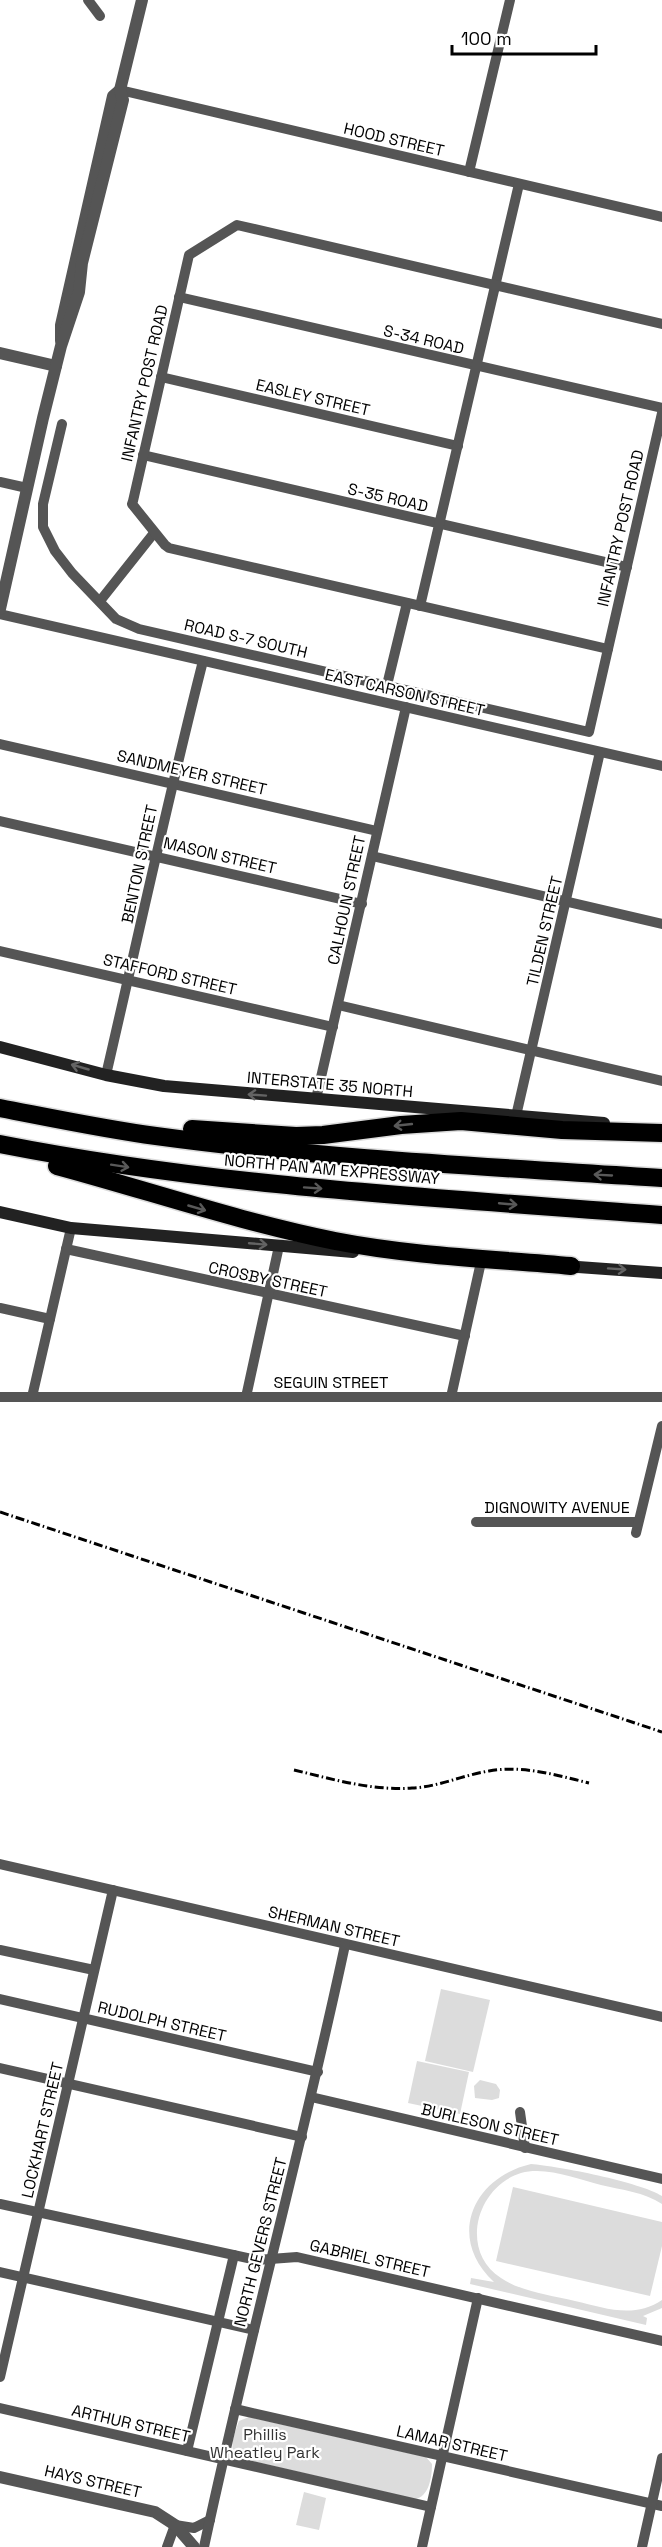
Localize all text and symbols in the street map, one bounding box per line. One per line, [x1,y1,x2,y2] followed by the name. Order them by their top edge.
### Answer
[452,18,596,56] scale bar
[461,27,512,50] text: 100 m
[342,118,446,161] street label: HOOD STREET
[116,303,173,464] street label: INFANTRY POST ROAD
[381,320,466,359] street label: S-34 ROAD
[254,374,372,421] street label: EASLEY STREET
[592,448,649,609] street label: INFANTRY POST ROAD
[346,478,430,517] street label: S-35 ROAD
[182,614,310,663] street label: ROAD S-7 SOUTH
[323,664,487,721] street label: EAST CARSON STREET
[115,745,269,800] street label: SANDMEYER STREET
[117,803,162,925] street label: BENTON STREET
[161,832,278,879] street label: MASON STREET
[323,833,370,967] street label: CALHOUN STREET
[522,874,567,988] street label: TILDEN STREET
[101,949,239,1000] street label: STAFFORD STREET
[70,1061,89,1072] one-way arrow
[246,1067,414,1102] street label: INTERSTATE 35 NORTH
[248,1089,268,1100] one-way arrow
[393,1120,413,1131] one-way arrow
[223,1150,441,1189] street label: NORTH PAN AM EXPRESSWAY
[109,1160,129,1171] one-way arrow
[593,1169,613,1180] one-way arrow
[303,1183,323,1194] one-way arrow
[497,1199,517,1210] one-way arrow
[187,1202,206,1214] one-way arrow
[247,1239,267,1250] one-way arrow
[207,1257,329,1302] street label: CROSBY STREET
[606,1264,626,1275] one-way arrow
[274,1372,388,1393] street label: SEGUIN STREET
[484,1497,630,1518] street label: DIGNOWITY AVENUE
[266,1901,402,1952] street label: SHERMAN STREET
[96,1996,228,2046] street label: RUDOLPH STREET
[17,2060,68,2200] street label: LOCKHART STREET
[419,2098,561,2151] street label: BURLESON STREET
[229,2155,292,2329] street label: NORTH GEVERS STREET
[308,2234,432,2283] street label: GABRIEL STREET
[70,2400,192,2447] street label: ARTHUR STREET
[394,2421,509,2466] street label: LAMAR STREET
[210,2424,320,2463] park label: Phillis Wheatley Park
[42,2460,143,2503] street label: HAYS STREET

